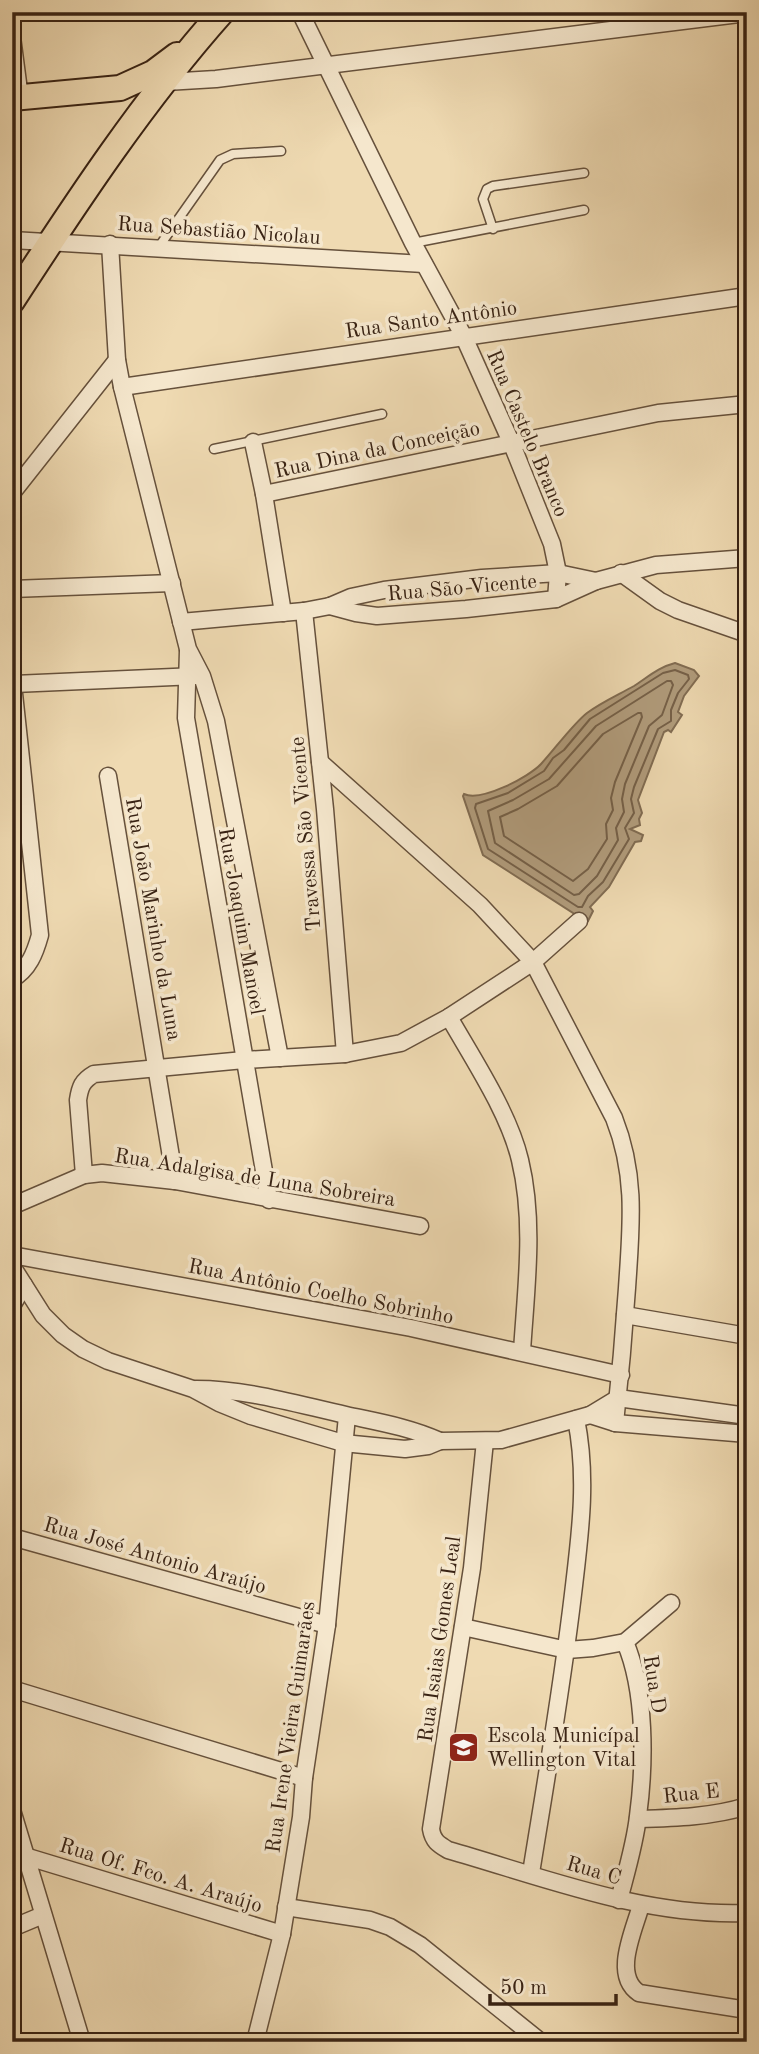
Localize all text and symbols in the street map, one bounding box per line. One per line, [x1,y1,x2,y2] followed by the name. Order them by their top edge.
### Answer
[117,214,321,249] street label: Rua Sebastião Nicolau
[344,298,519,343] street label: Rua Santo Antônio
[482,347,571,520] street label: Rua Castelo Branco
[273,418,482,483] street label: Rua Dina da Conceição
[386,571,538,606] street label: Rua São Vicente
[288,736,325,932] street label: Travessa São Vicente
[121,796,184,1042] street label: Rua João Marinho da Luna
[214,826,267,1017] street label: Rua Joaquim Manoel
[113,1146,397,1211] street label: Rua Adalgisa de Luna Sobreira
[186,1256,455,1329] street label: Rua Antônio Coelho Sobrinho
[41,1515,268,1598] street label: Rua José Antonio Araújo
[416,1534,465,1744] street label: Rua Isaias Gomes Leal
[263,1600,320,1854] street label: Rua Irene Vieira Guimarães
[639,1654,668,1715] street label: Rua D
[487,1726,640,1771] place label: Escola Municípal Wellington Vital
[447,1730,481,1764] school or university icon: Escola Municípal Wellington Vital
[662,1781,721,1808] street label: Rua E
[57,1836,265,1917] street label: Rua Of. Fco. A. Araújo
[563,1854,624,1889] street label: Rua C
[490,1963,616,2007] scale bar
[500,1978,547,1999] text: 50 m

